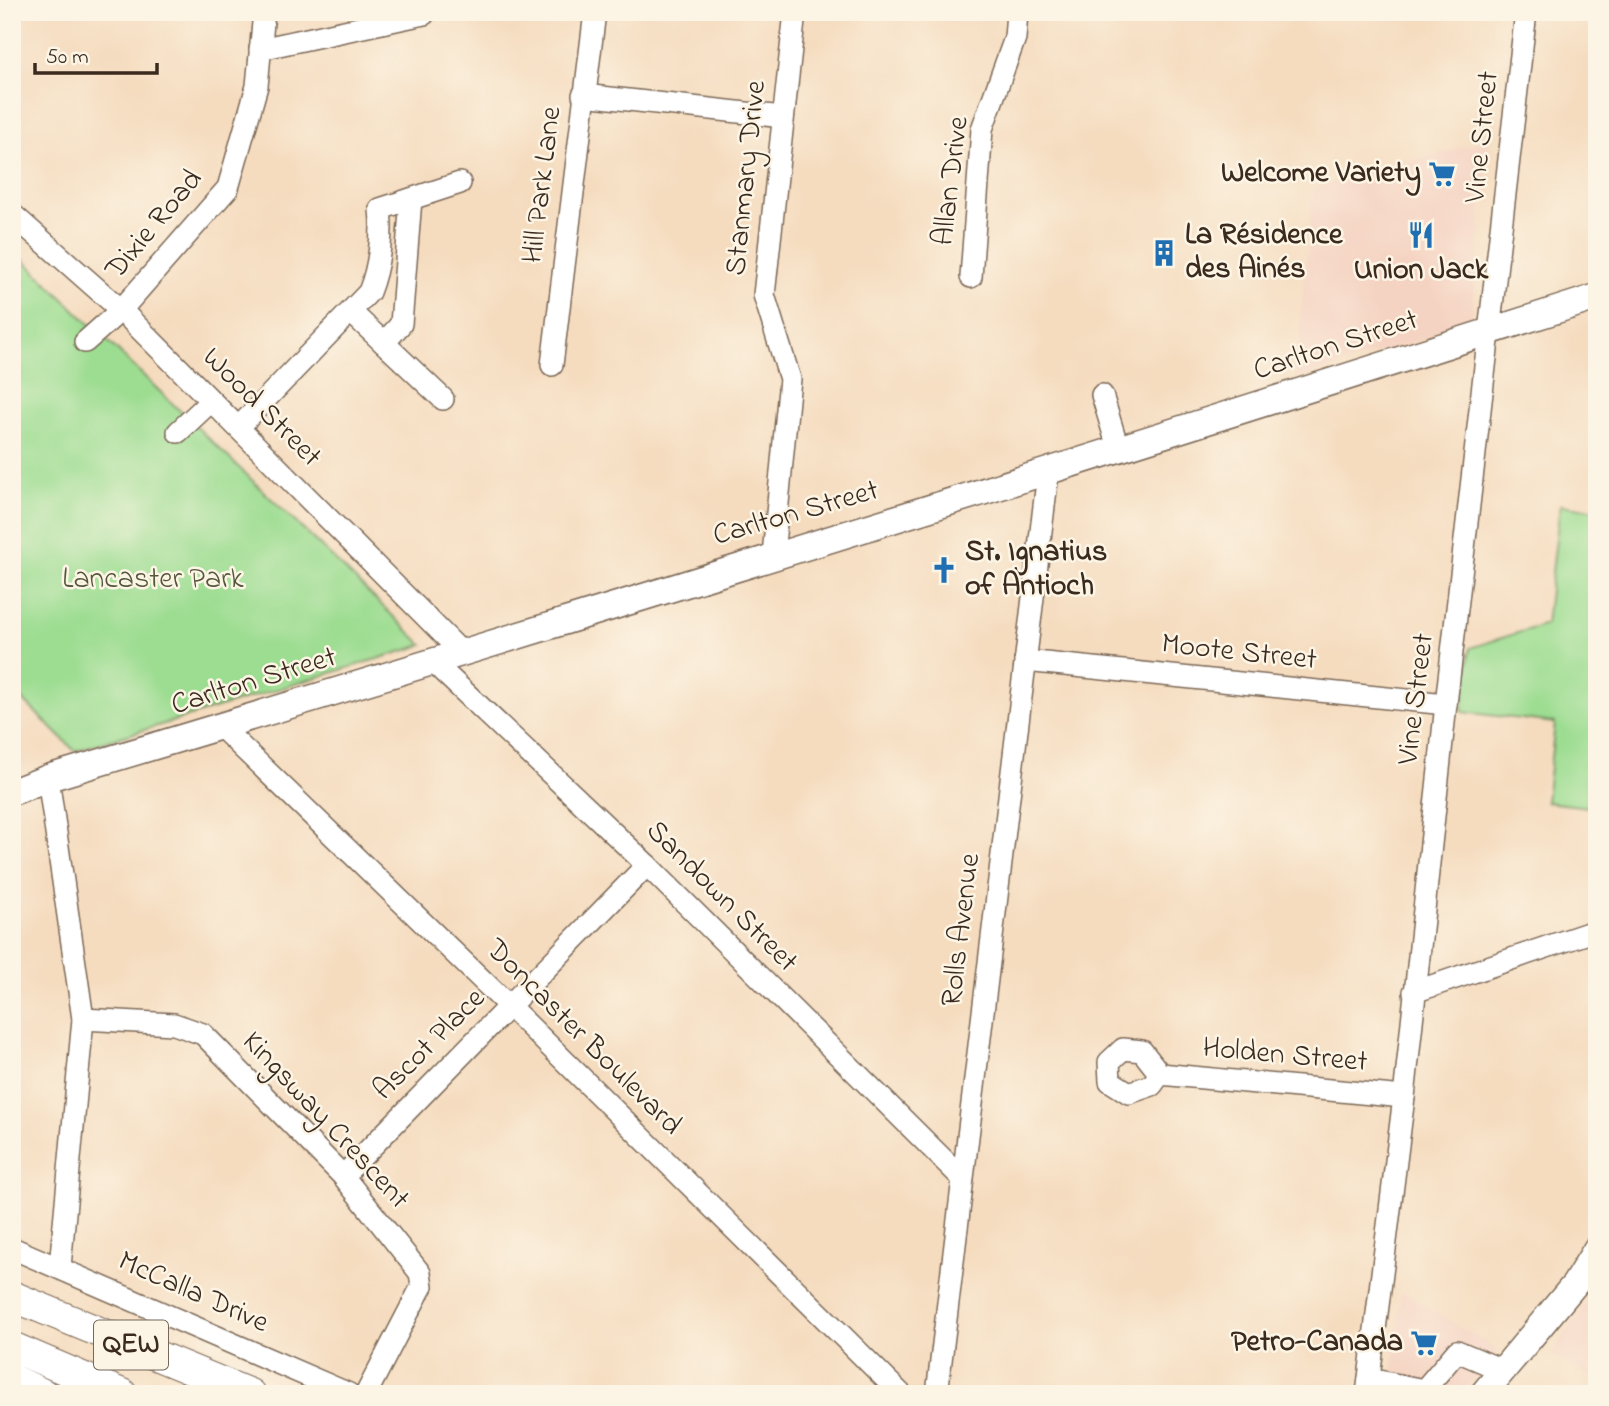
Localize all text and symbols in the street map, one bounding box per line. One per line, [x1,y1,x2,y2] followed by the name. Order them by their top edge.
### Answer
[35,32,158,76] scale bar
[46,43,89,73] text: 50 m
[1454,69,1512,206] street label: Vine Street
[715,78,779,278] street label: Stanmary Drive
[512,104,575,266] street label: Hill Park Lane
[922,113,982,248] street label: Allan Drive
[1221,152,1421,196] place label: Welcome Variety
[1427,159,1457,189] supermarket icon: Welcome Variety
[95,160,215,291] street label: Dixie Road
[1185,214,1344,292] place label: La Résidence des Ainés
[1406,220,1436,250] restaurant icon: Union Jack
[1149,238,1179,268] building icon: La Résidence des Ainés
[1354,249,1489,293] place label: Union Jack
[1248,299,1424,393] street label: Carlton Street
[191,338,331,478] street label: Wood Street
[708,469,884,559] street label: Carlton Street
[965,531,1107,609] place label: St. Ignatius of Antioch
[929,555,959,585] church icon: St. Ignatius of Antioch
[62,558,245,602] park label: Lancaster Park
[1159,623,1319,683] street label: Moote Street
[1387,631,1447,768] street label: Vine Street
[166,636,342,728] street label: Carlton Street
[635,811,807,983] street label: Sandown Street
[931,850,993,1009] street label: Rolls Avenue
[474,929,692,1147] street label: Doncaster Boulevard
[364,978,497,1111] street label: Ascot Place
[231,1022,419,1220] street label: Kingsway Crescent
[1201,1027,1369,1085] street label: Holden Street
[111,1240,276,1346] street label: McCalla Drive
[94,1320,168,1370] road number: QEW
[1231,1321,1403,1365] place label: Petro-Canada
[1409,1328,1439,1358] supermarket icon: Petro-Canada

